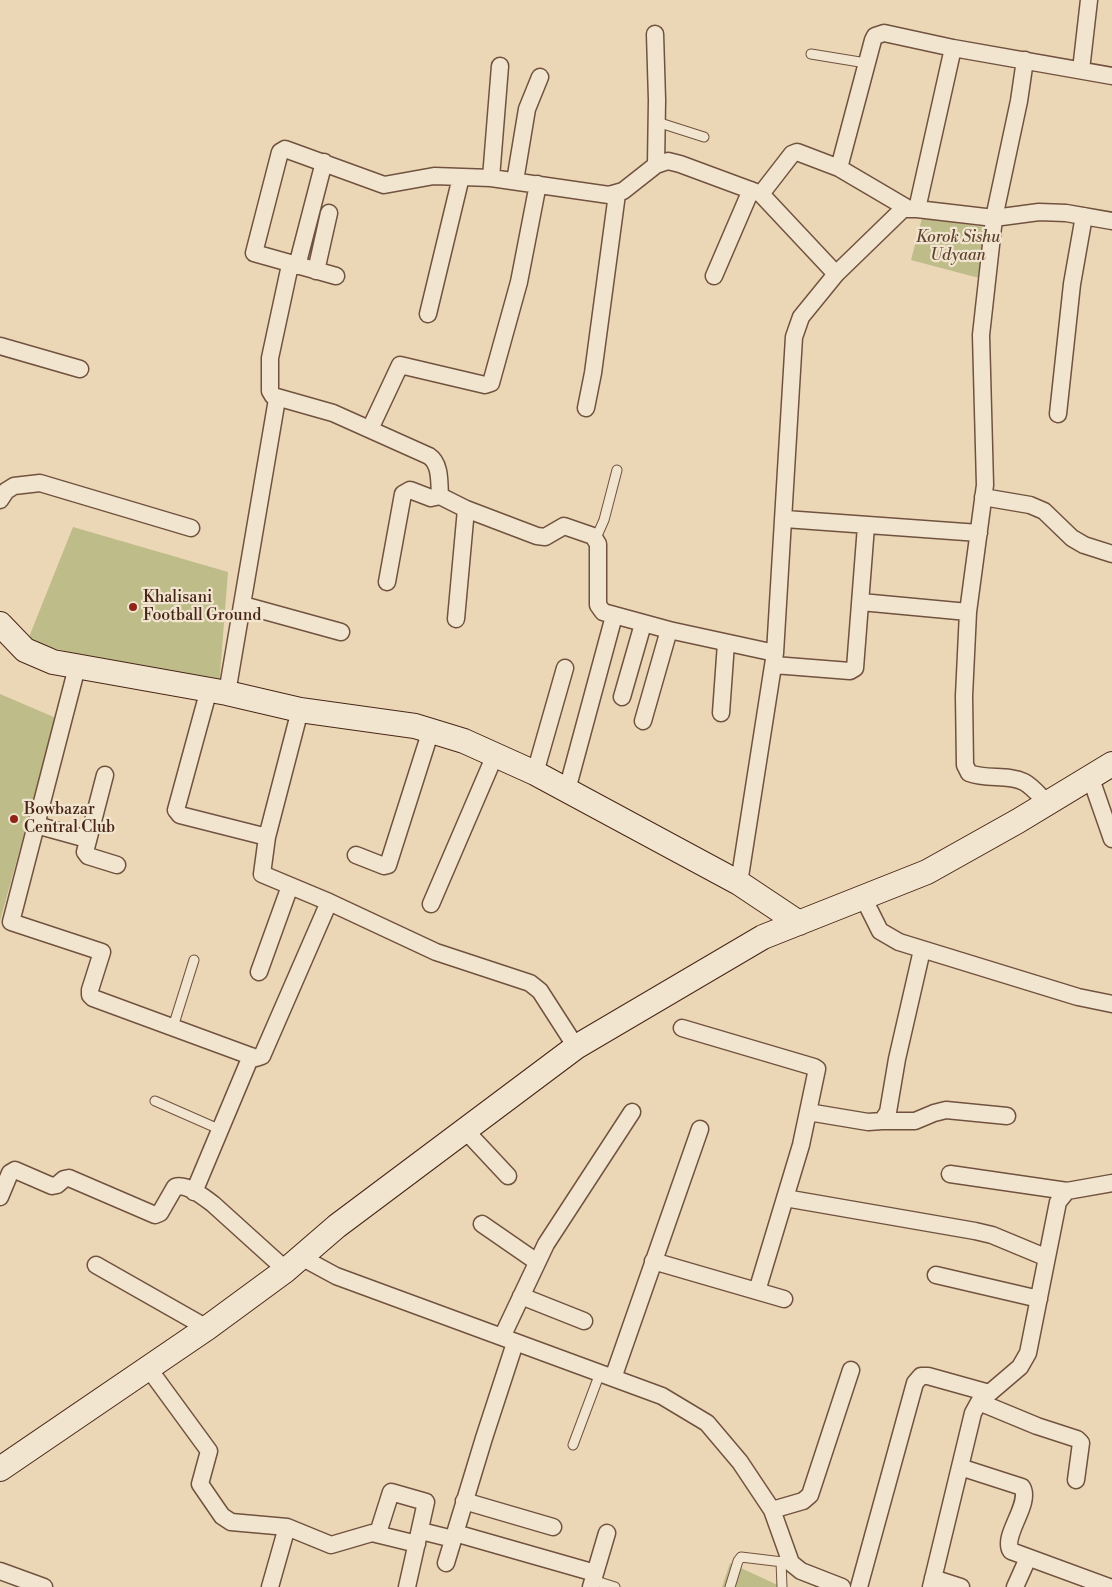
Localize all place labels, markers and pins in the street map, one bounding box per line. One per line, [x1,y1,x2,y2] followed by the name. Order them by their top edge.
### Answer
[143,588,261,626] place label: Khalisani Football Ground
[127,601,139,613] marker: Khalisani Football Ground
[24,800,115,838] place label: Bowbazar Central Club
[8,813,20,825] marker: Bowbazar Central Club

